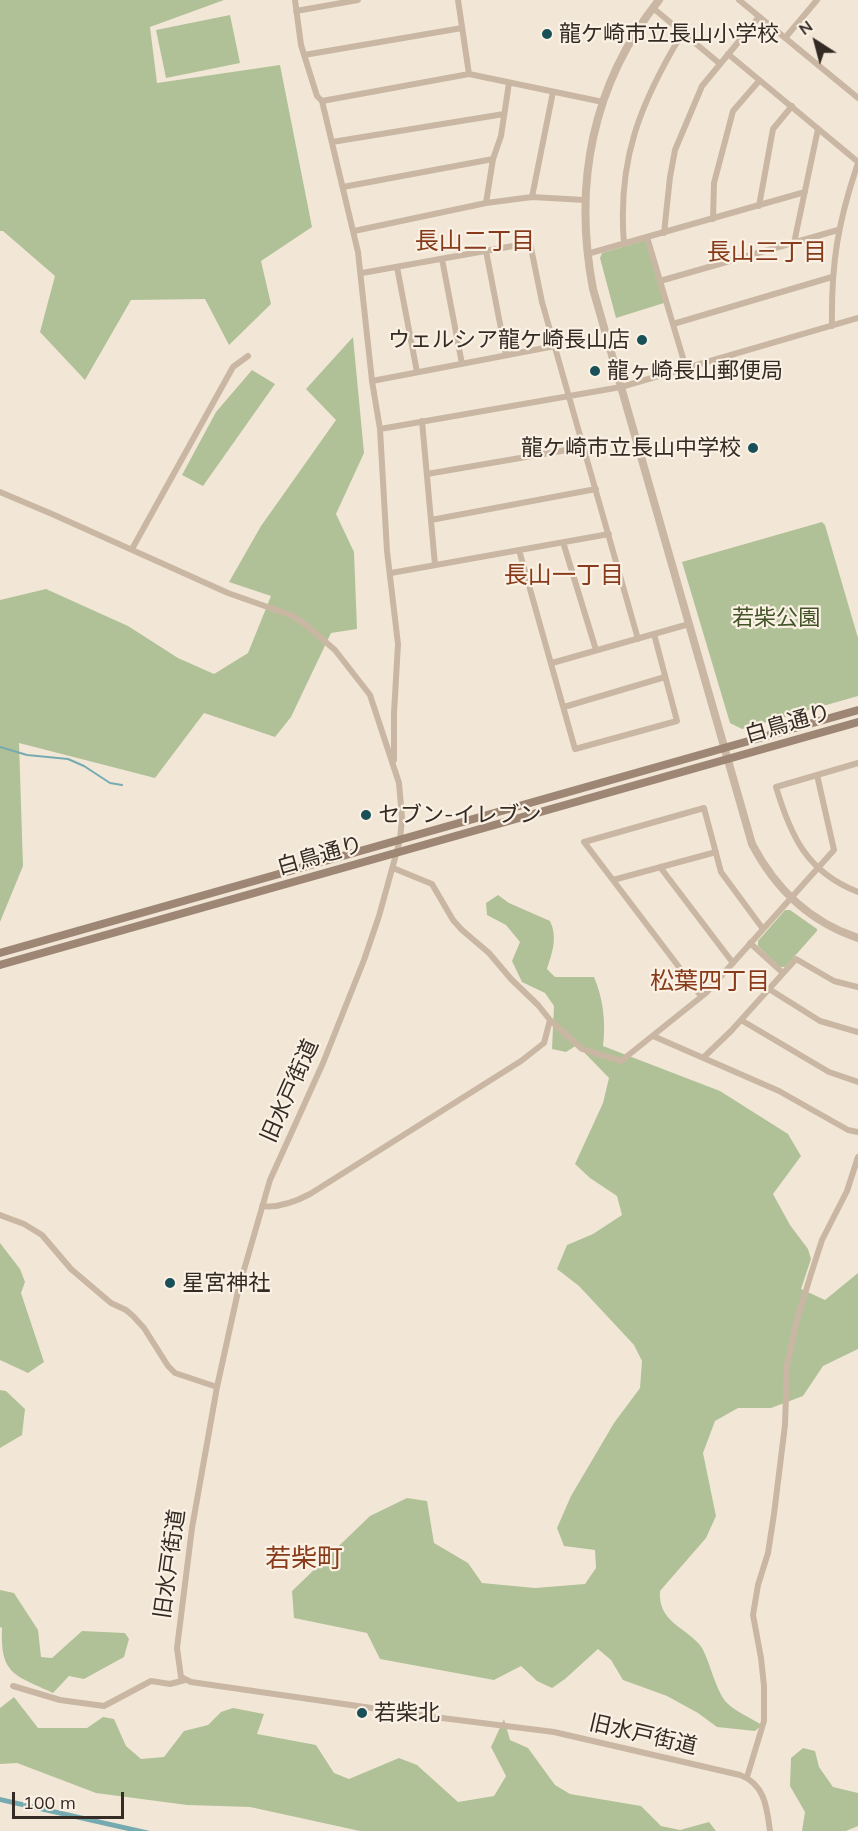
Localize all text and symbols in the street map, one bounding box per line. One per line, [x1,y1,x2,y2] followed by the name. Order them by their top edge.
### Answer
[786,12,846,72] north arrow
[795,16,816,39] text: N
[559,21,779,47] place label: 龍ケ崎市立長山小学校
[540,27,554,41] marker: 龍ケ崎市立長山小学校
[415,228,535,256] district label: 長山二丁目
[707,239,827,267] district label: 長山三丁目
[388,327,630,353] place label: ウェルシア龍ケ崎長山店
[635,333,649,347] marker: ウェルシア龍ケ崎長山店
[607,358,783,384] place label: 龍ヶ崎長山郵便局
[588,364,602,378] marker: 龍ヶ崎長山郵便局
[521,435,741,461] place label: 龍ケ崎市立長山中学校
[746,441,760,455] marker: 龍ケ崎市立長山中学校
[504,562,624,590] district label: 長山一丁目
[732,605,820,631] park label: 若柴公園
[742,699,834,749] street label: 白鳥通り
[378,802,541,828] place label: セブン-イレブン
[359,808,373,822] marker: セブン-イレブン
[274,831,366,881] street label: 白鳥通り
[650,968,770,996] district label: 松葉四丁目
[256,1035,324,1147] street label: 旧水戸街道
[182,1270,270,1296] place label: 星宮神社
[163,1276,177,1290] marker: 星宮神社
[149,1508,191,1620] street label: 旧水戸街道
[265,1543,343,1575] district label: 若柴町
[374,1700,440,1726] place label: 若柴北
[355,1706,369,1720] marker: 若柴北
[586,1710,700,1760] street label: 旧水戸街道
[15,1780,128,1818] scale bar
[23,1791,76,1814] text: 100 m

